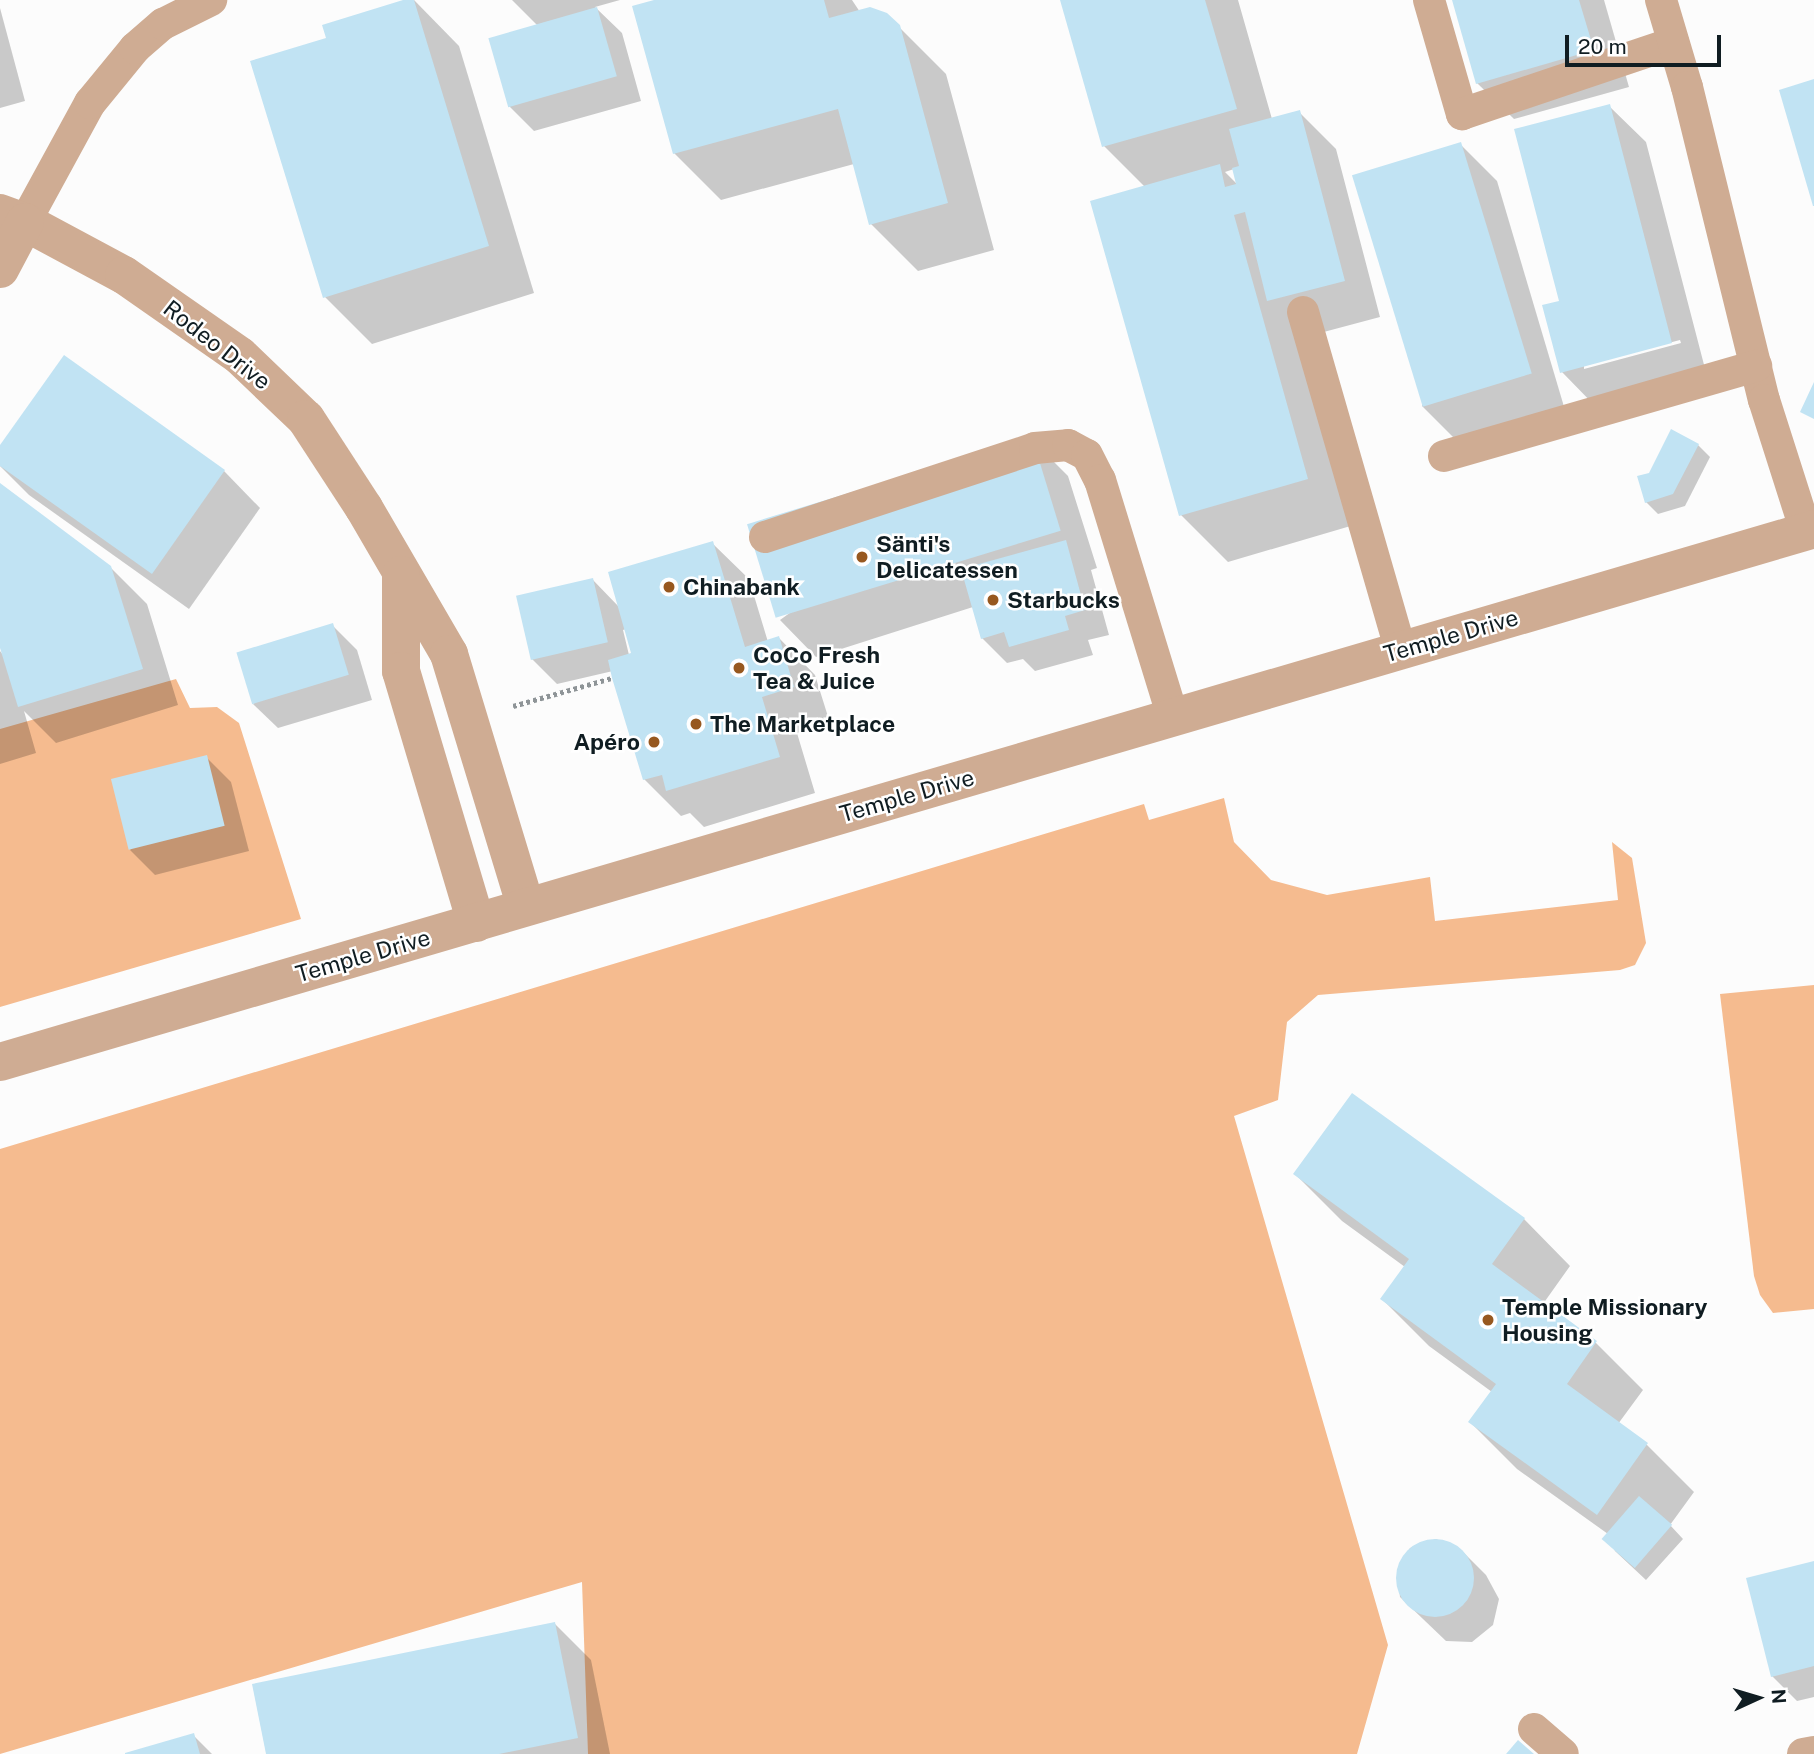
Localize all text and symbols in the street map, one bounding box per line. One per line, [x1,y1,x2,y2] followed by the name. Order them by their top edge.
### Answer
[1569,21,1725,65] scale bar
[1578,34,1627,59] text: 20 m
[158,295,276,395] street label: Rodeo Drive
[876,530,1018,584] place label: Sänti's Delicatessen
[854,549,870,565] marker: Sänti's Delicatessen
[683,573,800,601] place label: Chinabank
[661,579,677,595] marker: Chinabank
[1007,586,1120,614] place label: Starbucks
[985,592,1001,608] marker: Starbucks
[1381,604,1521,668] street label: Temple Drive
[753,641,880,695] place label: CoCo Fresh Tea & Juice
[731,660,747,676] marker: CoCo Fresh Tea & Juice
[710,710,895,738] place label: The Marketplace
[688,716,704,732] marker: The Marketplace
[573,728,640,756] place label: Apéro
[646,734,662,750] marker: Apéro
[837,764,977,828] street label: Temple Drive
[293,924,433,988] street label: Temple Drive
[1502,1293,1708,1347] place label: Temple Missionary Housing
[1480,1312,1496,1328] marker: Temple Missionary Housing
[1723,1663,1793,1733] north arrow
[1767,1688,1790,1705] text: N

